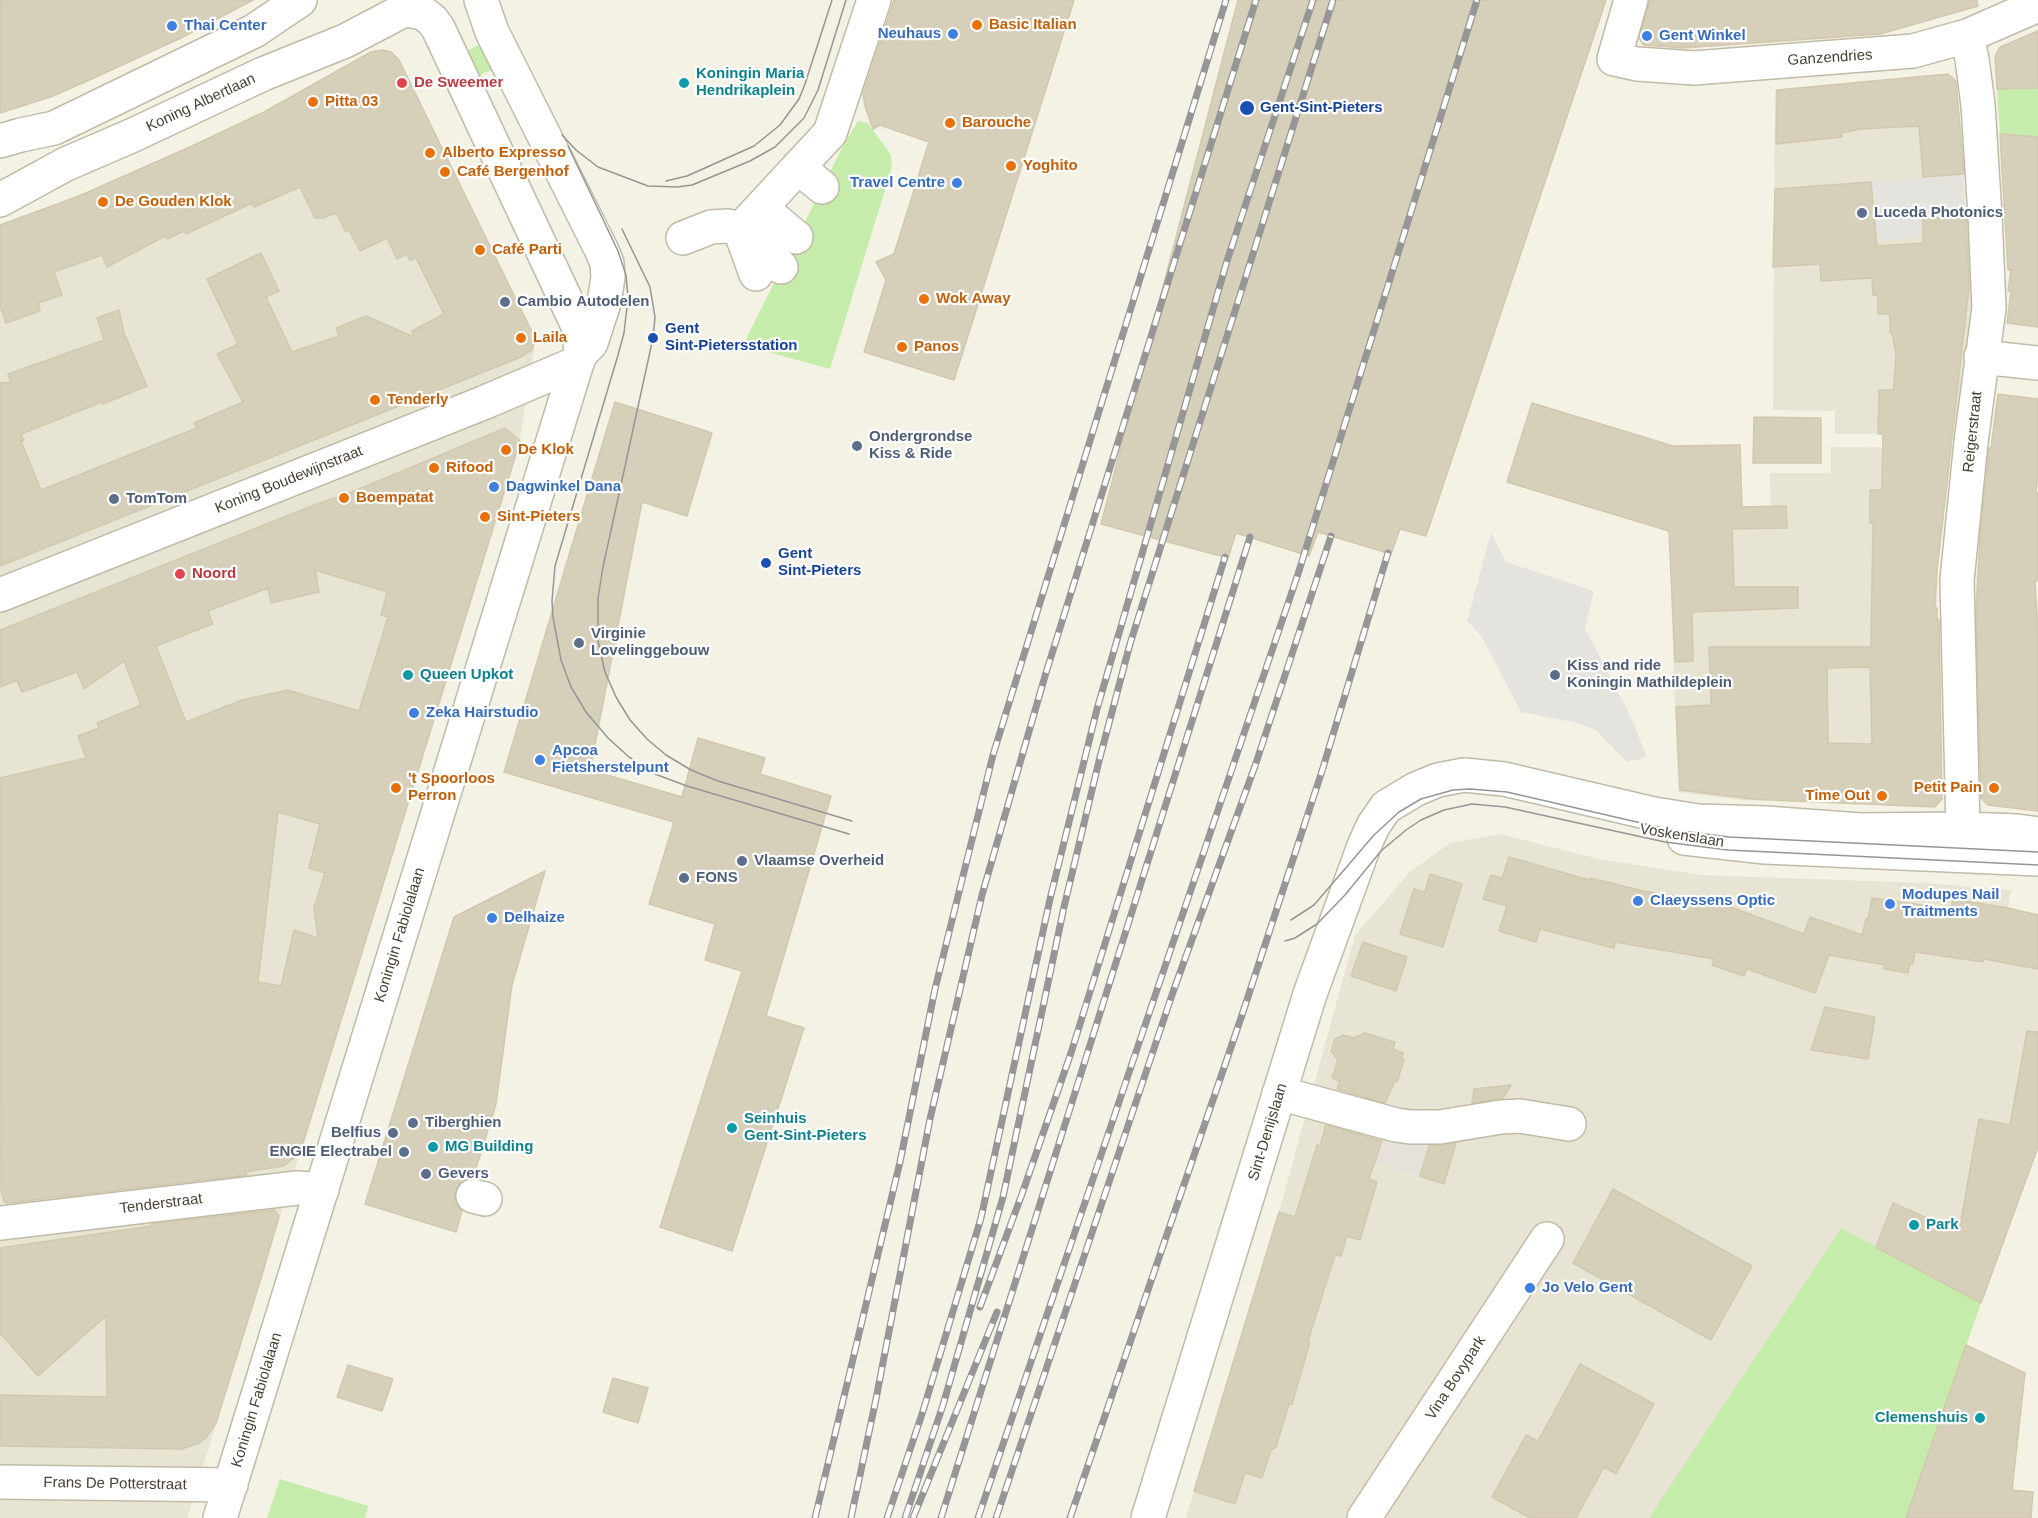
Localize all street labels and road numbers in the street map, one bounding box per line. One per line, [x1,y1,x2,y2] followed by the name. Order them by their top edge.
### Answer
[1787,46,1873,70] street label: Ganzendries
[144,70,258,136] street label: Koning Albertlaan
[1960,390,1986,474] street label: Reigerstraat
[213,442,365,518] street label: Koning Boudewijnstraat
[1639,820,1725,852] street label: Voskenslaan
[371,865,429,1005] street label: Koningin Fabiolalaan
[1245,1081,1291,1183] street label: Sint-Denijslaan
[119,1190,203,1218] street label: Tenderstraat
[228,1330,286,1470] street label: Koningin Fabiolalaan
[1422,1333,1490,1423] street label: Vina Bovypark
[43,1474,187,1494] street label: Frans De Potterstraat

